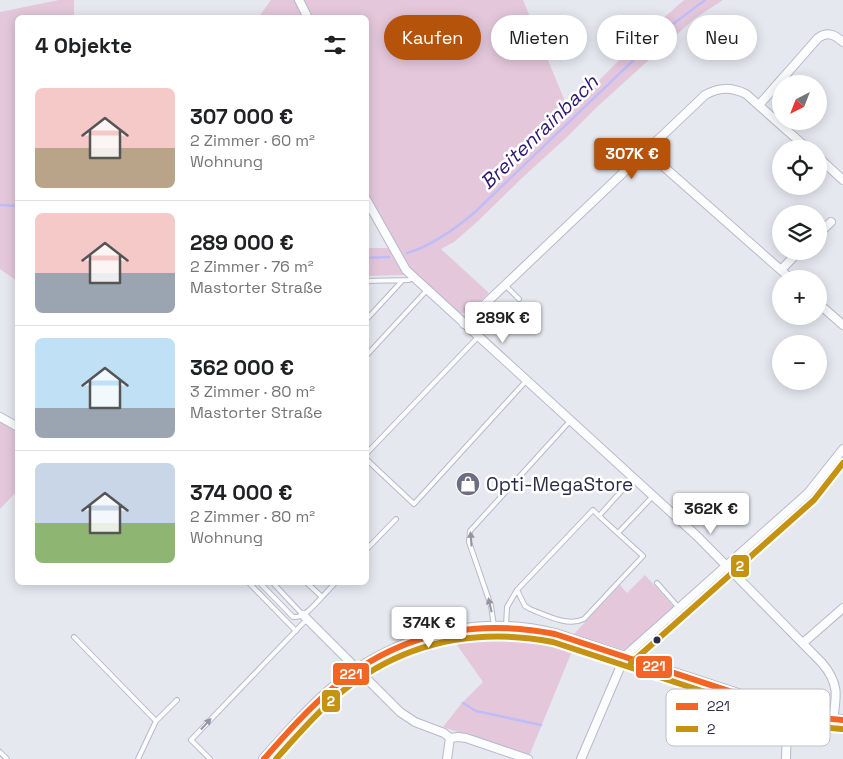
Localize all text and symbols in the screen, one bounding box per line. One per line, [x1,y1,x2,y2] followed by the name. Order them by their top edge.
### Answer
[384,15,481,60] chip: Kaufen
[491,15,587,60] chip: Mieten
[597,15,677,60] chip: Filter
[687,15,757,60] chip: Neu
[321,31,349,59] icon: filters
[35,32,132,59] text: 4 Objekte
[474,69,604,195] water label: Breitenrainbach
[772,75,828,130] north arrow
[772,75,827,390] map controls
[190,103,293,130] text: 307 000 €
[75,108,135,168] icon: home
[190,130,315,151] text: 2 Zimmer · 60 m²
[591,138,673,180] pin: 307K €
[772,140,827,195] button: locate
[605,143,659,164] text: 307K €
[190,151,263,172] text: Wohnung
[772,205,827,260] button: layers
[190,229,294,256] text: 289 000 €
[75,233,135,293] icon: home
[190,256,314,277] text: 2 Zimmer · 76 m²
[772,270,827,325] button: +
[190,277,323,298] text: Mastorter Straße
[462,302,544,344] pin: 289K €
[476,307,530,328] text: 289K €
[772,335,827,390] button: −
[190,354,294,381] text: 362 000 €
[75,358,135,418] icon: home
[190,381,315,402] text: 3 Zimmer · 80 m²
[190,402,323,423] text: Mastorter Straße
[455,471,481,497] shop icon: Opti-MegaStore
[486,472,633,497] place label: Opti-MegaStore
[190,479,293,506] text: 374 000 €
[75,483,135,543] icon: home
[670,492,752,535] pin: 362K €
[684,498,738,519] text: 362K €
[190,506,315,527] text: 2 Zimmer · 80 m²
[190,527,263,548] text: Wohnung
[466,531,474,547] one-way arrow
[730,554,750,578] line badge: 2
[736,557,744,575] text: 2
[486,598,494,613] one-way arrow
[388,606,470,649] pin: 374K €
[403,612,455,633] text: 374K €
[652,635,662,645] unlabelled marker
[635,655,673,679] line badge: 221
[643,657,665,675] text: 221
[332,662,370,686] line badge: 221
[340,665,362,683] text: 221
[321,689,341,713] line badge: 2
[666,689,830,746] legend
[327,692,335,710] text: 2
[707,697,730,715] text: 221
[200,718,212,730] one-way arrow
[707,720,715,738] text: 2

